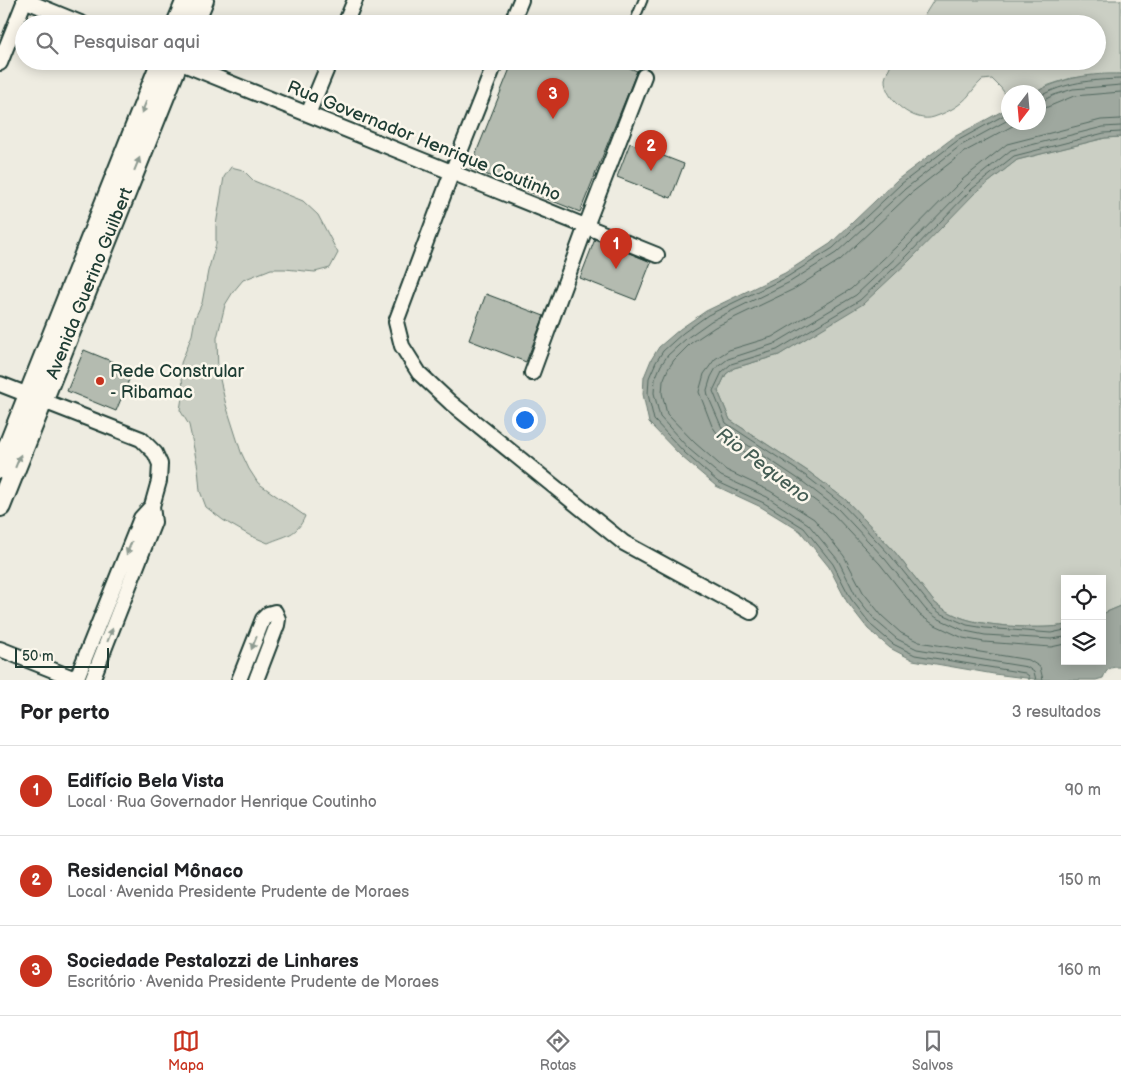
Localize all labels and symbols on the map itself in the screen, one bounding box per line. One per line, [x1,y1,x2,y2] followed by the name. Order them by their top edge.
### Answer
[284,76,564,206] street label: Rua Governador Henrique Coutinho
[537,78,569,119] pin: 3
[1001,85,1046,130] north arrow
[140,99,147,114] one-way arrow
[635,130,667,171] pin: 2
[133,156,141,171] one-way arrow
[41,184,137,382] street label: Avenida Guerino Guilbert
[600,228,632,269] pin: 1
[110,361,245,403] place label: Rede Constrular - Ribamac
[94,375,106,387] marker: Rede Constrular - Ribamac
[512,407,538,433] your location
[712,423,814,509] water label: Rio Pequeno
[14,453,22,468] one-way arrow
[125,541,133,555] one-way arrow
[106,627,114,642] one-way arrow
[250,636,258,651] one-way arrow
[15,645,109,668] scale bar

